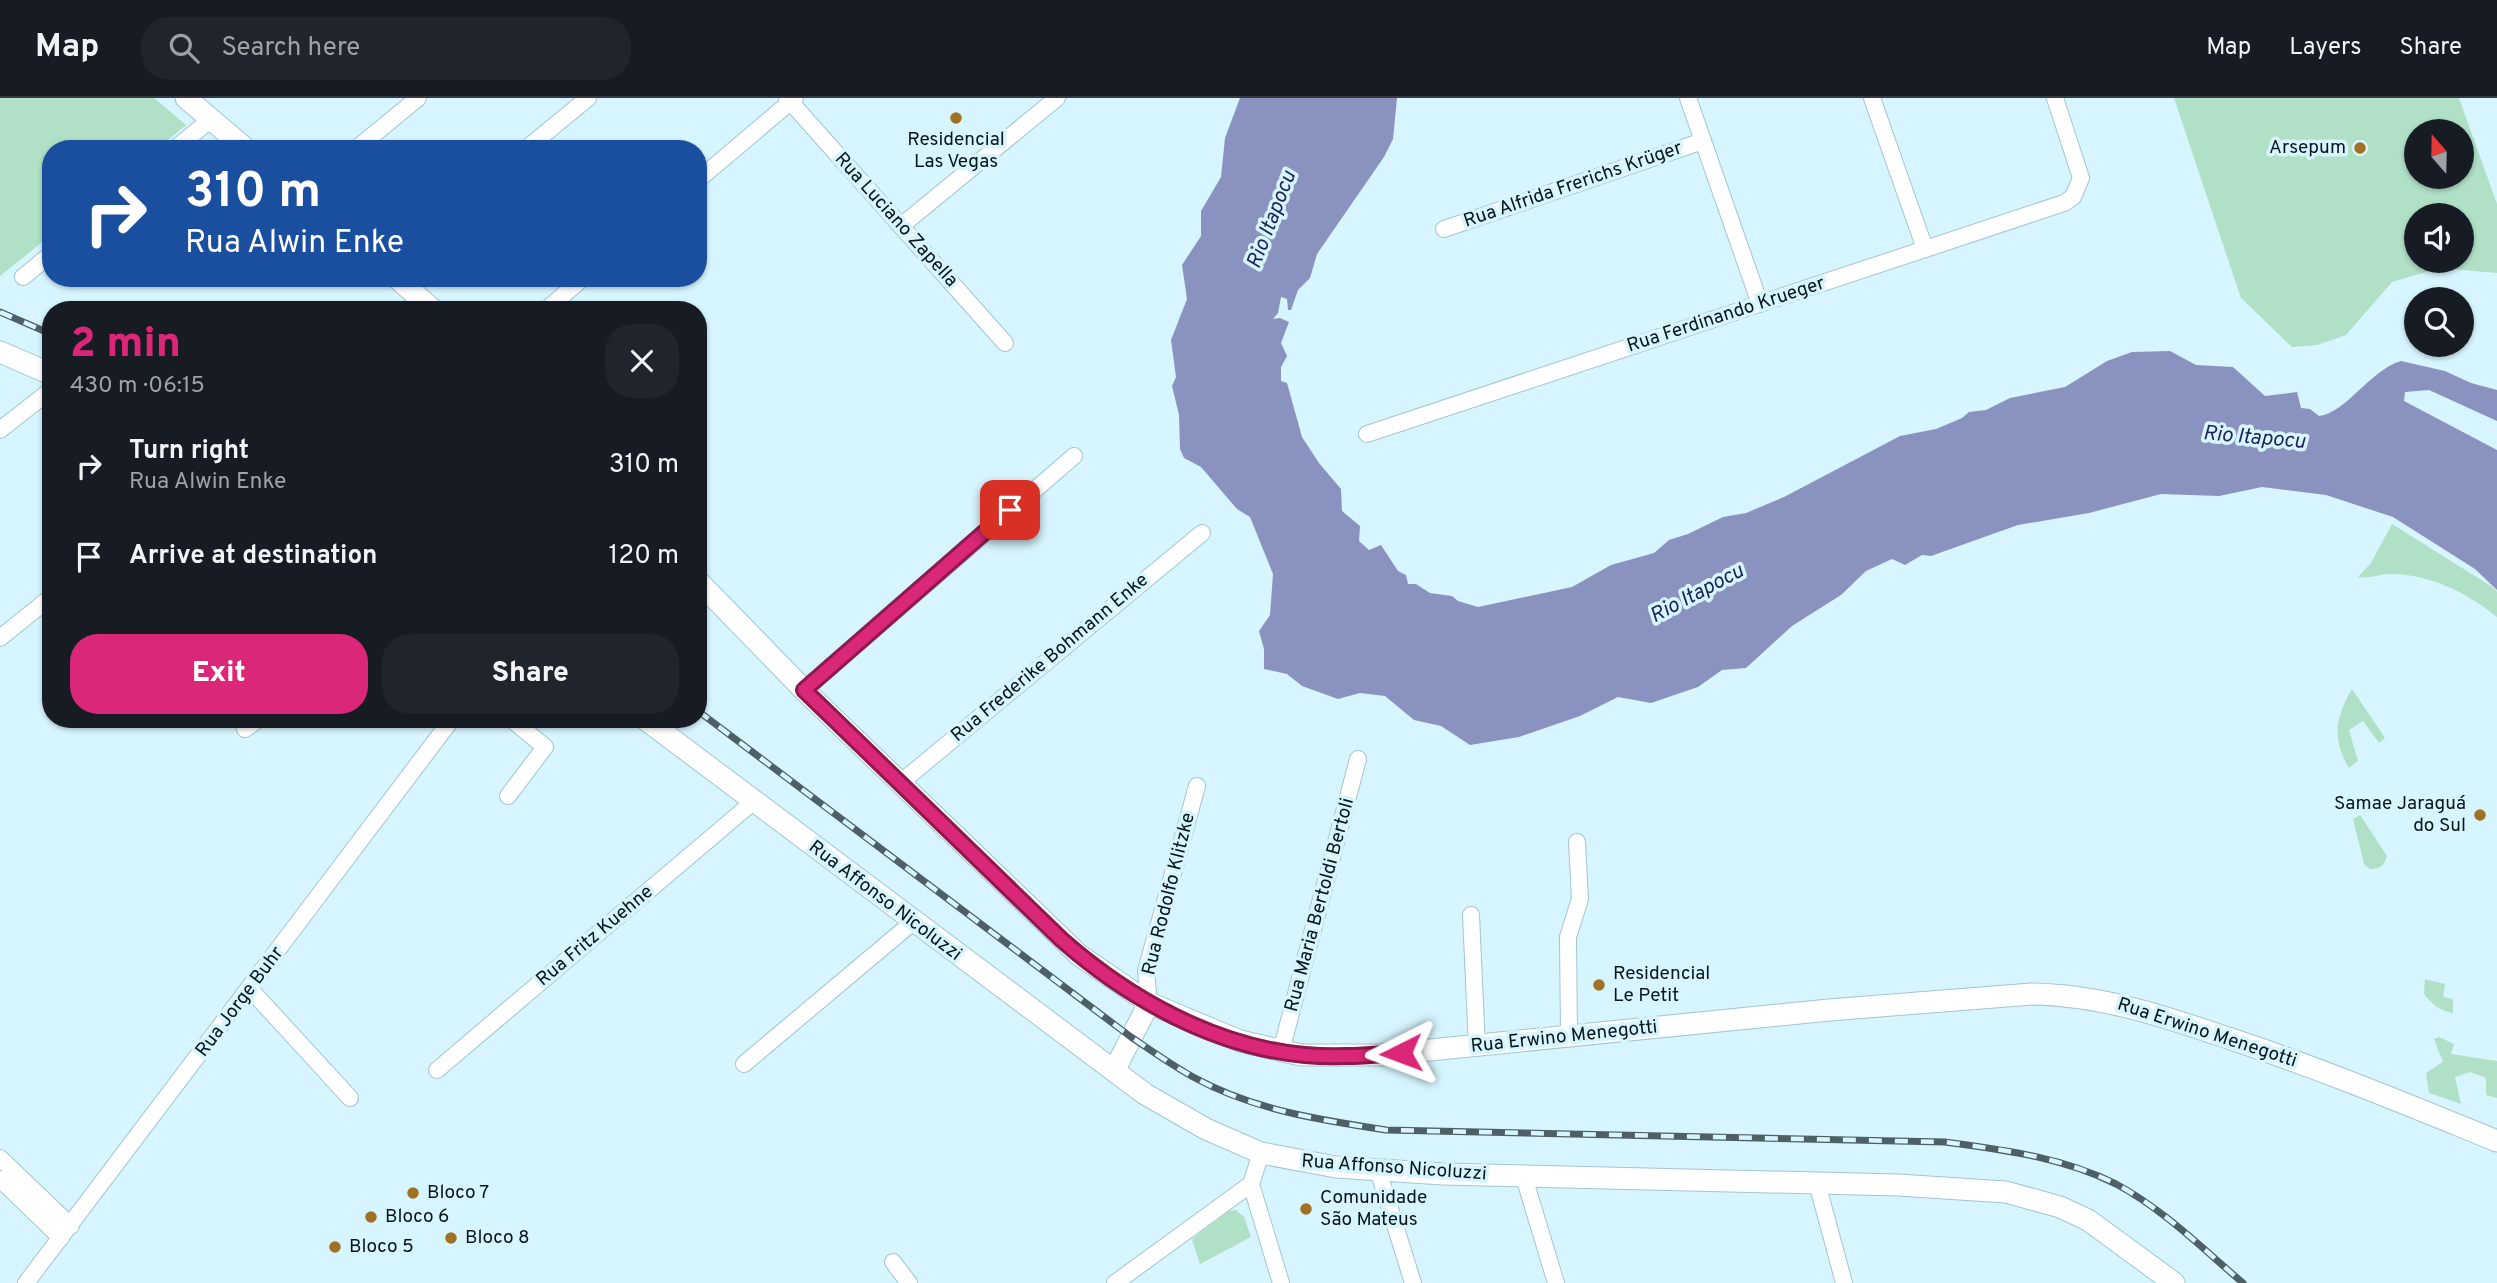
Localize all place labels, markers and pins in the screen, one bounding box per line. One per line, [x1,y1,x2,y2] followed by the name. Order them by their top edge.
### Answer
[948,110,964,126] marker: Residencial Las Vegas
[907,128,1005,174] place label: Residencial Las Vegas
[2269,136,2346,160] place label: Arsepum
[2352,140,2368,156] marker: Arsepum
[980,480,1040,540] pin
[2334,792,2466,838] place label: Samae Jaraguá do Sul
[2472,807,2488,823] marker: Samae Jaraguá do Sul
[1613,962,1710,1008] place label: Residencial Le Petit
[1591,977,1607,993] marker: Residencial Le Petit
[427,1181,489,1205] place label: Bloco 7
[405,1185,421,1201] marker: Bloco 7
[1320,1186,1427,1232] place label: Comunidade São Mateus
[1298,1201,1314,1217] marker: Comunidade São Mateus
[385,1205,449,1229] place label: Bloco 6
[363,1209,379,1225] marker: Bloco 6
[465,1226,530,1250] place label: Bloco 8
[443,1230,459,1246] marker: Bloco 8
[349,1235,414,1259] place label: Bloco 5
[327,1239,343,1255] marker: Bloco 5

